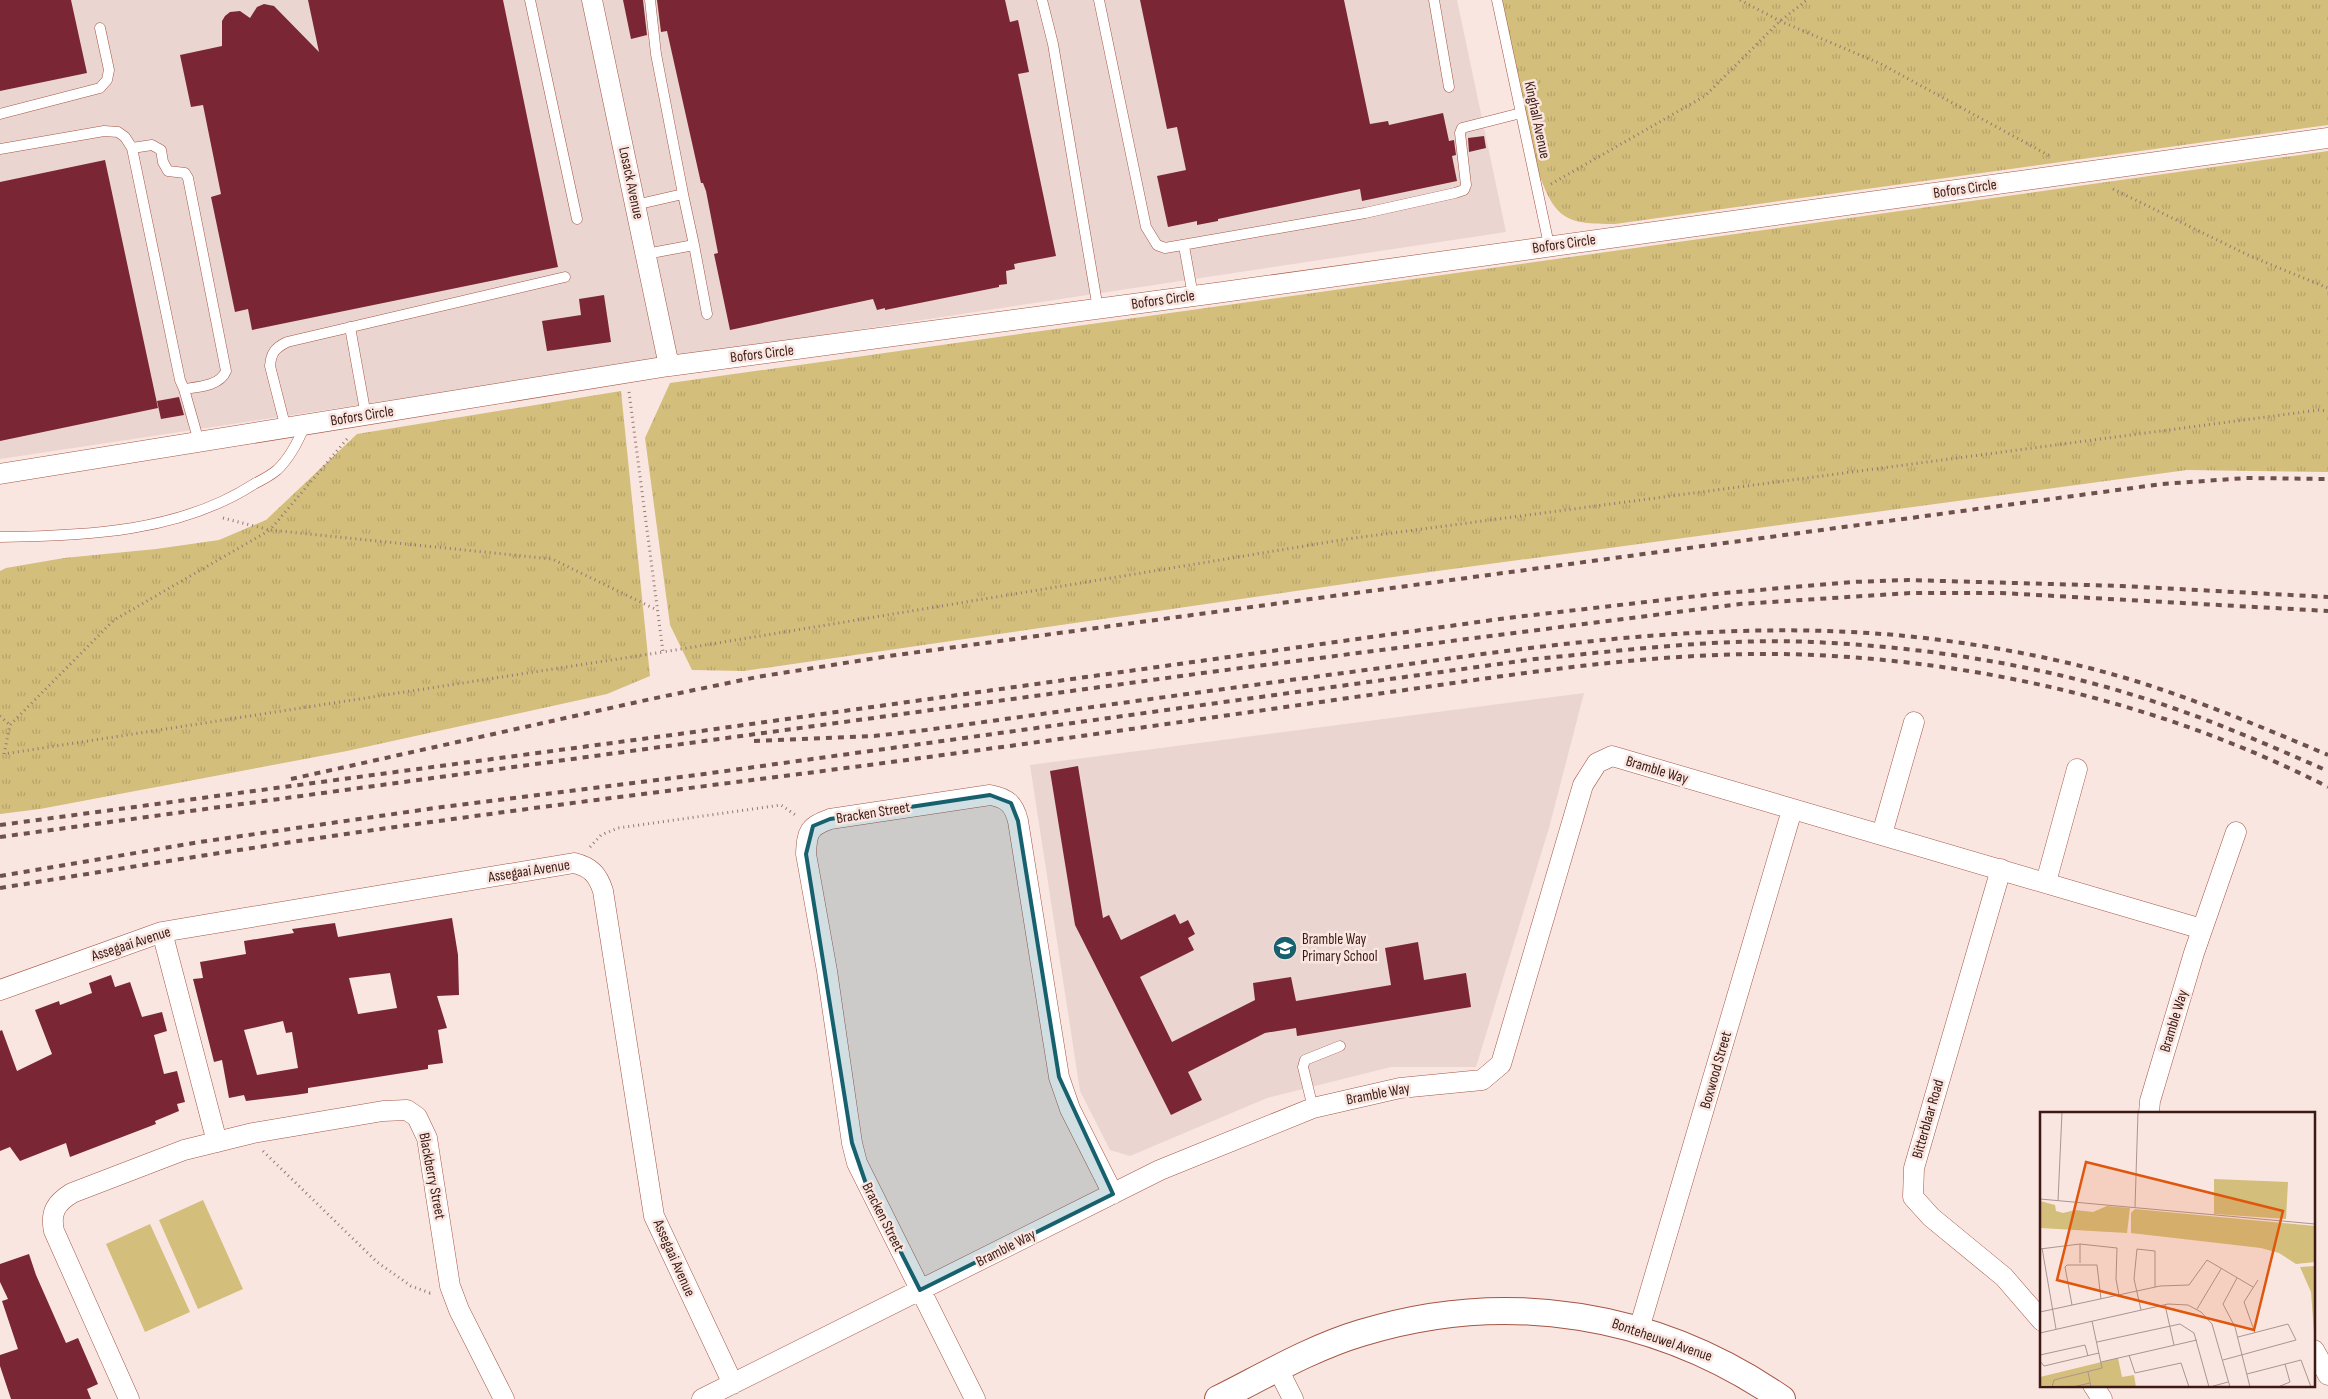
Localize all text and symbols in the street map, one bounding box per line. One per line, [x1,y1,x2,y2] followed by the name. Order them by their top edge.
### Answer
[1520,79,1554,161] street label: Kinghall Avenue
[614,145,648,221] street label: Losack Avenue
[1932,175,1998,203] street label: Bofors Circle
[1531,230,1597,258] street label: Bofors Circle
[1130,286,1196,314] street label: Bofors Circle
[729,341,795,367] street label: Bofors Circle
[329,402,395,430] street label: Bofors Circle
[1623,751,1691,789] street label: Bramble Way
[835,798,912,828] street label: Bracken Street
[486,855,571,887] street label: Assegaai Avenue
[88,922,173,966] street label: Assegaai Avenue
[1302,930,1378,966] place label: Bramble Way Primary School
[1272,935,1298,961] school or university icon: Bramble Way Primary School
[2155,987,2193,1055] street label: Bramble Way
[1696,1029,1736,1111] street label: Boxwood Street
[1908,1077,1948,1161] street label: Bitterblaar Road
[1345,1078,1412,1109] street label: Bramble Way
[2040,1112,2316,1386] inset map
[414,1131,450,1221] street label: Blackberry Street
[858,1179,909,1255] street label: Bracken Street
[648,1216,699,1299] street label: Assegaai Avenue
[973,1225,1039,1271] street label: Bramble Way
[1609,1314,1715,1366] street label: Bonteheuwel Avenue

